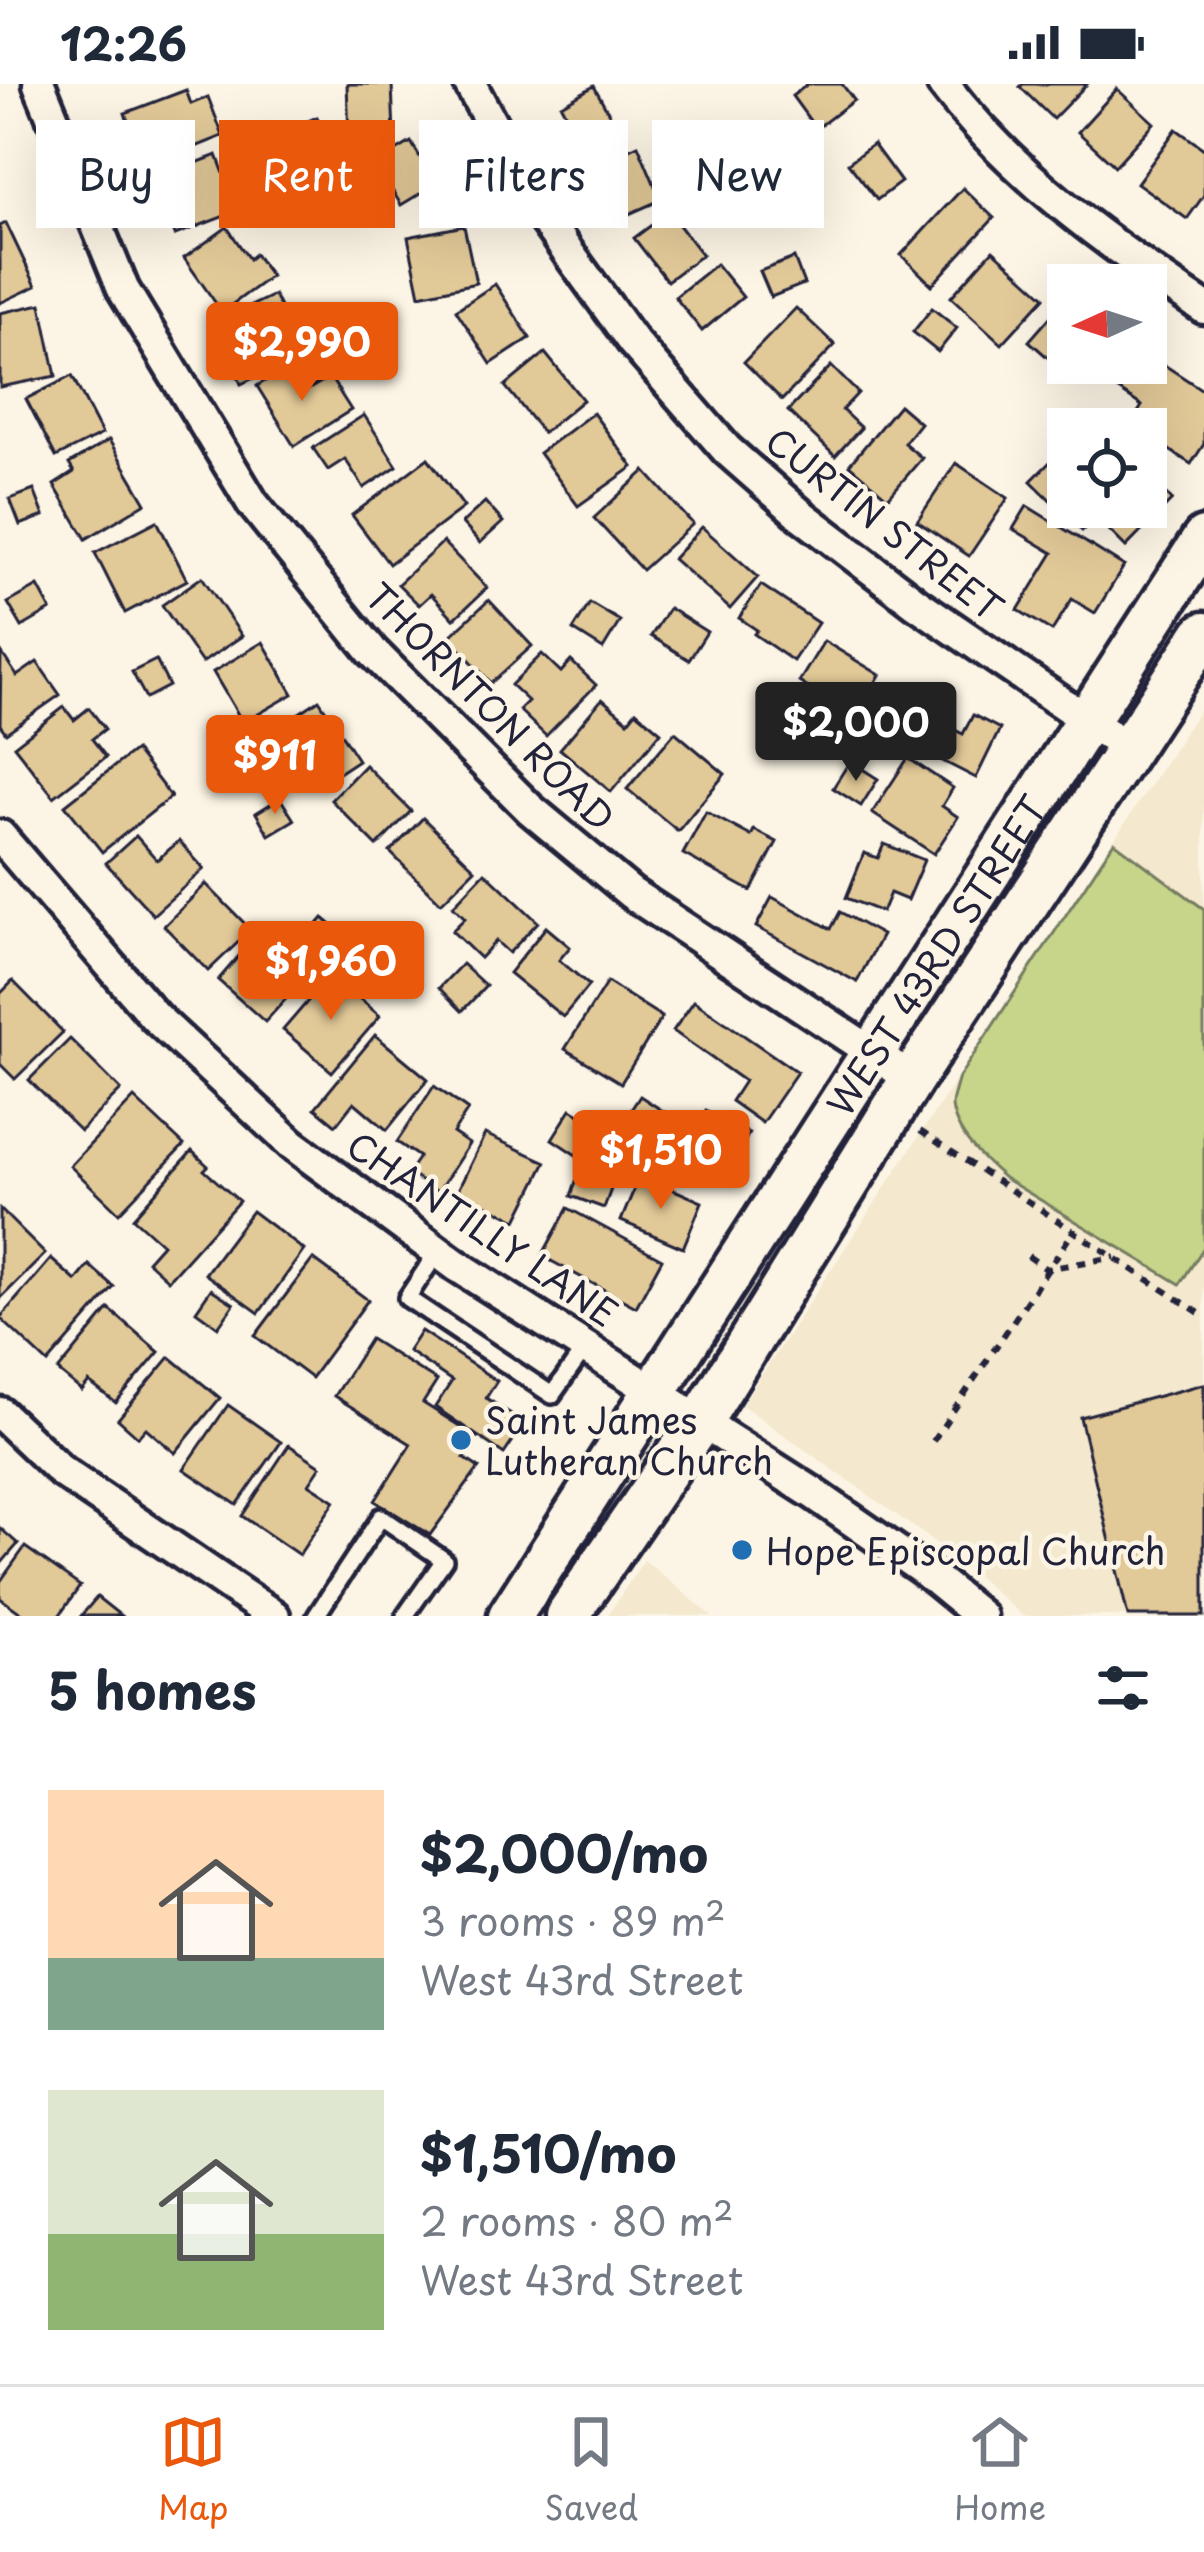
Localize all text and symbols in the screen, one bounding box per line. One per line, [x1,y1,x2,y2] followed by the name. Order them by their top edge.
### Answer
[60,8,187,76] text: 12:26
[36,120,195,228] chip: Buy
[219,120,395,228] chip: Rent
[419,120,628,228] chip: Filters
[652,120,824,228] chip: New
[1047,264,1167,384] north arrow
[1047,264,1167,528] map controls
[204,302,400,404] pin: $2,990
[233,311,371,370] text: $2,990
[1047,408,1167,528] button: locate
[755,413,1016,633] street label: CURTIN STREET
[354,569,628,843] street label: THORNTON ROAD
[758,682,954,784] pin: $2,000
[782,691,930,750] text: $2,000
[204,715,346,817] pin: $911
[233,724,317,783] text: $911
[813,784,1059,1126] street label: WEST 43RD STREET
[233,921,429,1023] pin: $1,960
[265,930,397,989] text: $1,960
[563,1110,759,1212] pin: $1,510
[337,1117,629,1339] street label: CHANTILLY LANE
[600,1119,722,1178] text: $1,510
[485,1392,773,1487] place label: Saint James Lutheran Church
[448,1427,474,1453] marker: Saint James Lutheran Church
[766,1523,1166,1577] place label: Hope Episcopal Church
[729,1537,755,1563] marker: Hope Episcopal Church
[48,1650,257,1727] text: 5 homes
[1090,1655,1156,1721] icon: filters
[420,1813,708,1890] text: $2,000/mo
[144,1838,288,1982] icon: home
[420,1890,726,1949] text: 3 rooms · 89 m²
[420,1949,743,2008] text: West 43rd Street
[420,2113,676,2190] text: $1,510/mo
[144,2138,288,2282] icon: home
[420,2190,734,2249] text: 2 rooms · 80 m²
[420,2249,743,2308] text: West 43rd Street
[158,2409,229,2531] tab: Map
[545,2409,638,2531] tab: Saved
[954,2409,1046,2531] tab: Home

